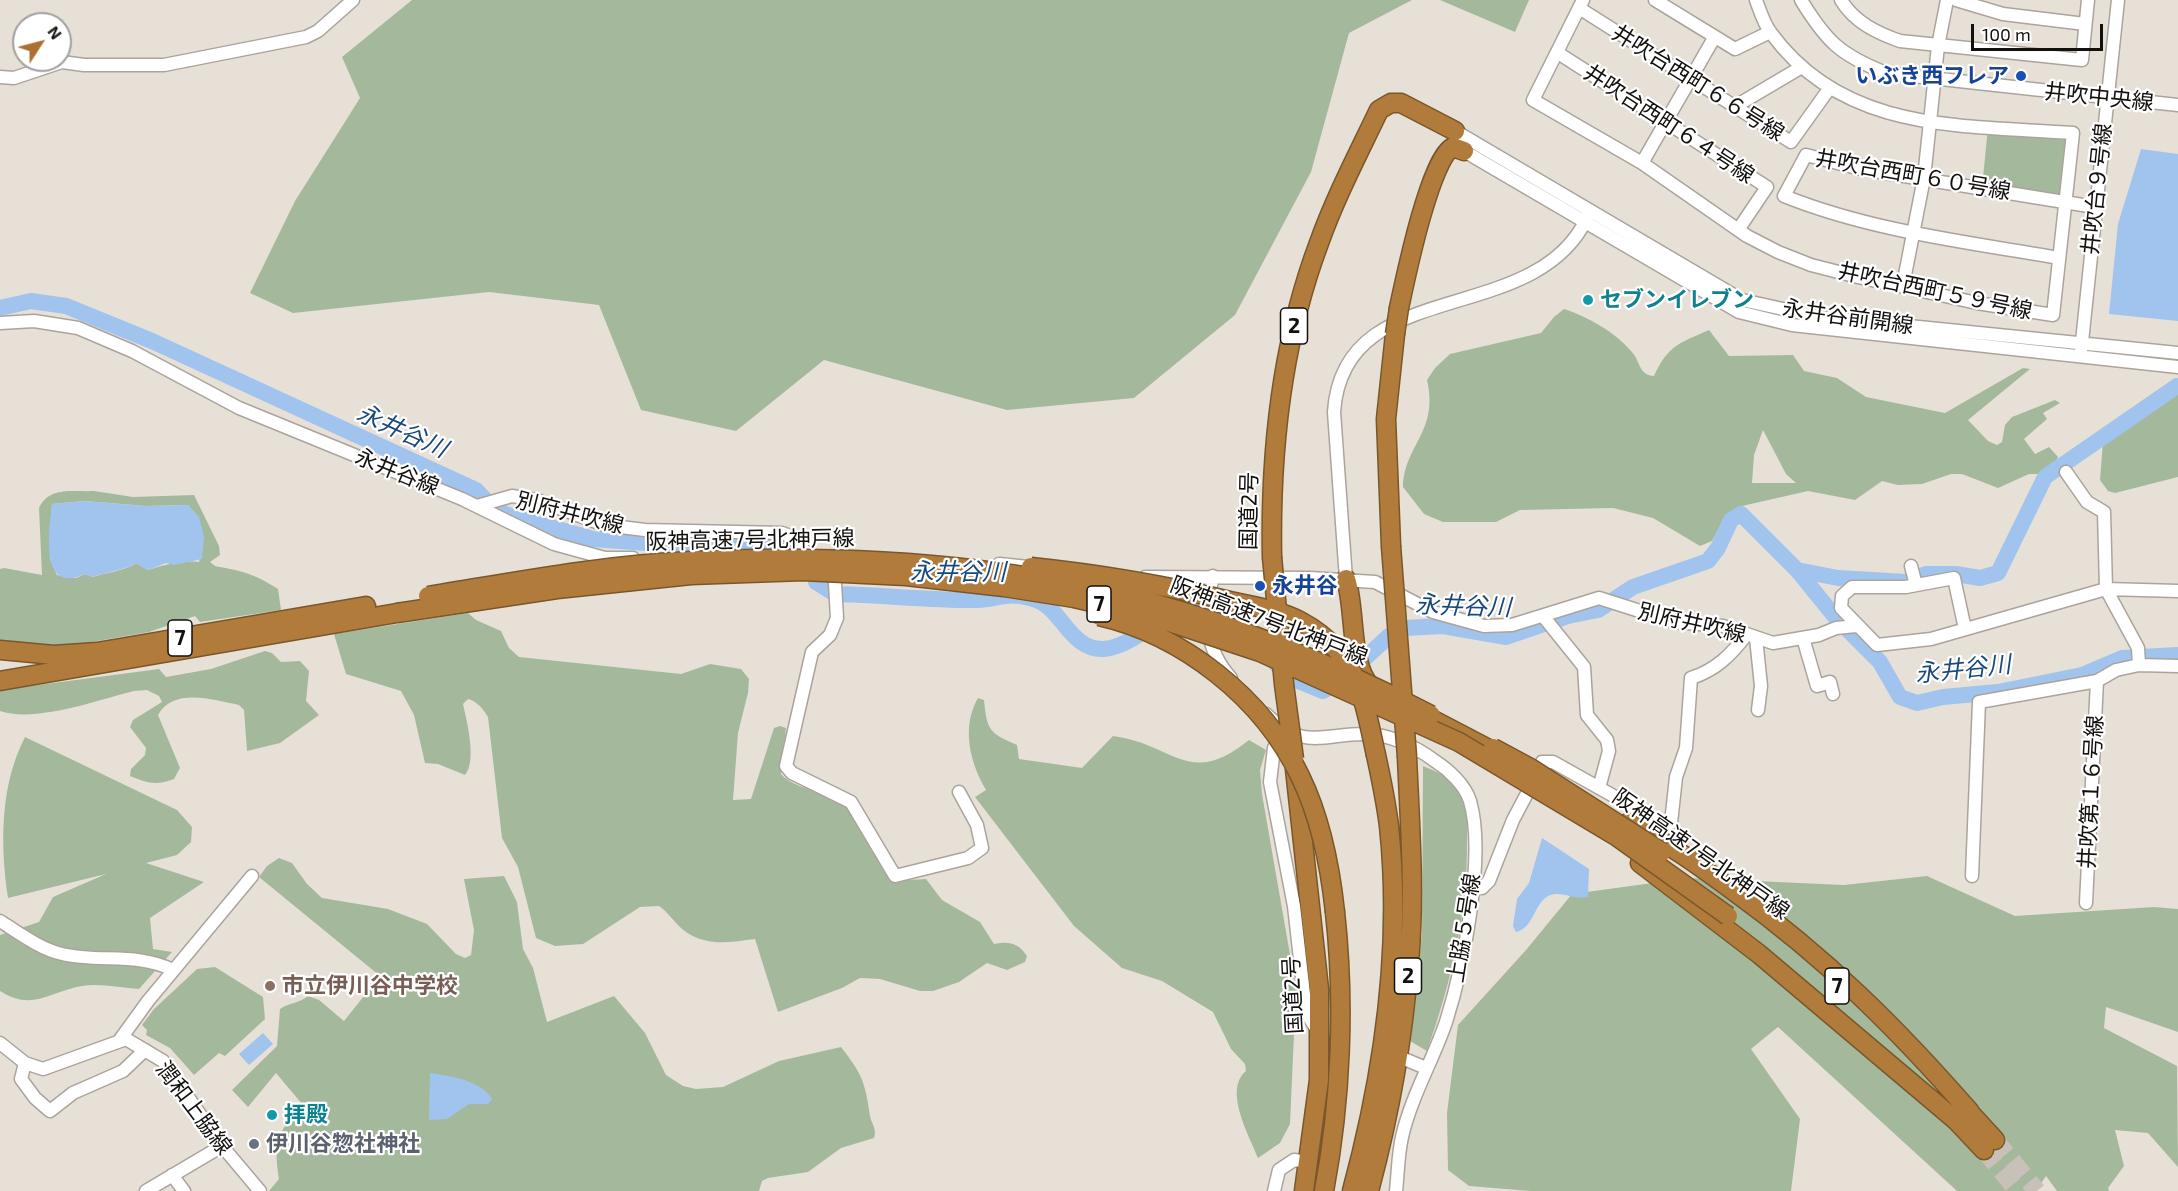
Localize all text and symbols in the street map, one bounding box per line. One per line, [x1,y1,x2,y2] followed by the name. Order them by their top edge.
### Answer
[12,12,72,72] north arrow
[1974,12,2106,50] scale bar
[1607,19,1789,147] street label: 井吹台西町６６号線
[44,22,66,43] text: N
[1982,23,2031,45] text: 100 m
[1579,59,1759,189] street label: 井吹台西町６４号線
[1855,63,2009,89] place label: いぶき西フレア
[2014,69,2028,83] marker: いぶき西フレア
[2043,78,2155,116] street label: 井吹中央線
[2077,122,2117,256] street label: 井吹台９号線
[1813,145,2013,205] street label: 井吹台西町６０号線
[1835,258,2035,324] street label: 井吹台西町５９号線
[1600,287,1754,313] place label: セブンイレブン
[1581,293,1595,307] marker: セブンイレブン
[1781,295,1915,339] street label: 永井谷前開線
[1280,308,1308,344] road number: 2
[352,398,452,464] water label: 永井谷川
[351,443,443,501] street label: 永井谷線
[1235,472,1263,550] street label: 国道2号
[513,487,627,539] street label: 別府井吹線
[645,525,855,555] street label: 阪神高速7号北神戸線
[910,558,1006,586] water label: 永井谷川
[1167,571,1371,671] street label: 阪神高速7号北神戸線
[1272,573,1338,599] place label: 永井谷
[1253,579,1267,593] marker: 永井谷
[1087,586,1111,622] road number: 7
[1415,590,1511,622] water label: 永井谷川
[1635,598,1749,648] street label: 別府井吹線
[168,620,192,656] road number: 7
[1914,650,2012,688] water label: 永井谷川
[2074,714,2108,870] street label: 井吹第１６号線
[1608,783,1794,925] street label: 阪神高速7号北神戸線
[1442,872,1486,984] street label: 上脇５号線
[1278,955,1308,1035] street label: 国道2号
[1394,958,1422,994] road number: 2
[1825,968,1849,1004] road number: 7
[282,973,458,999] place label: 市立伊川谷中学校
[263,979,277,993] marker: 市立伊川谷中学校
[150,1056,238,1160] street label: 潤和上脇線
[284,1102,328,1128] place label: 拝殿
[265,1108,279,1122] marker: 拝殿
[266,1131,420,1157] place label: 伊川谷惣社神社
[247,1137,261,1151] marker: 伊川谷惣社神社

